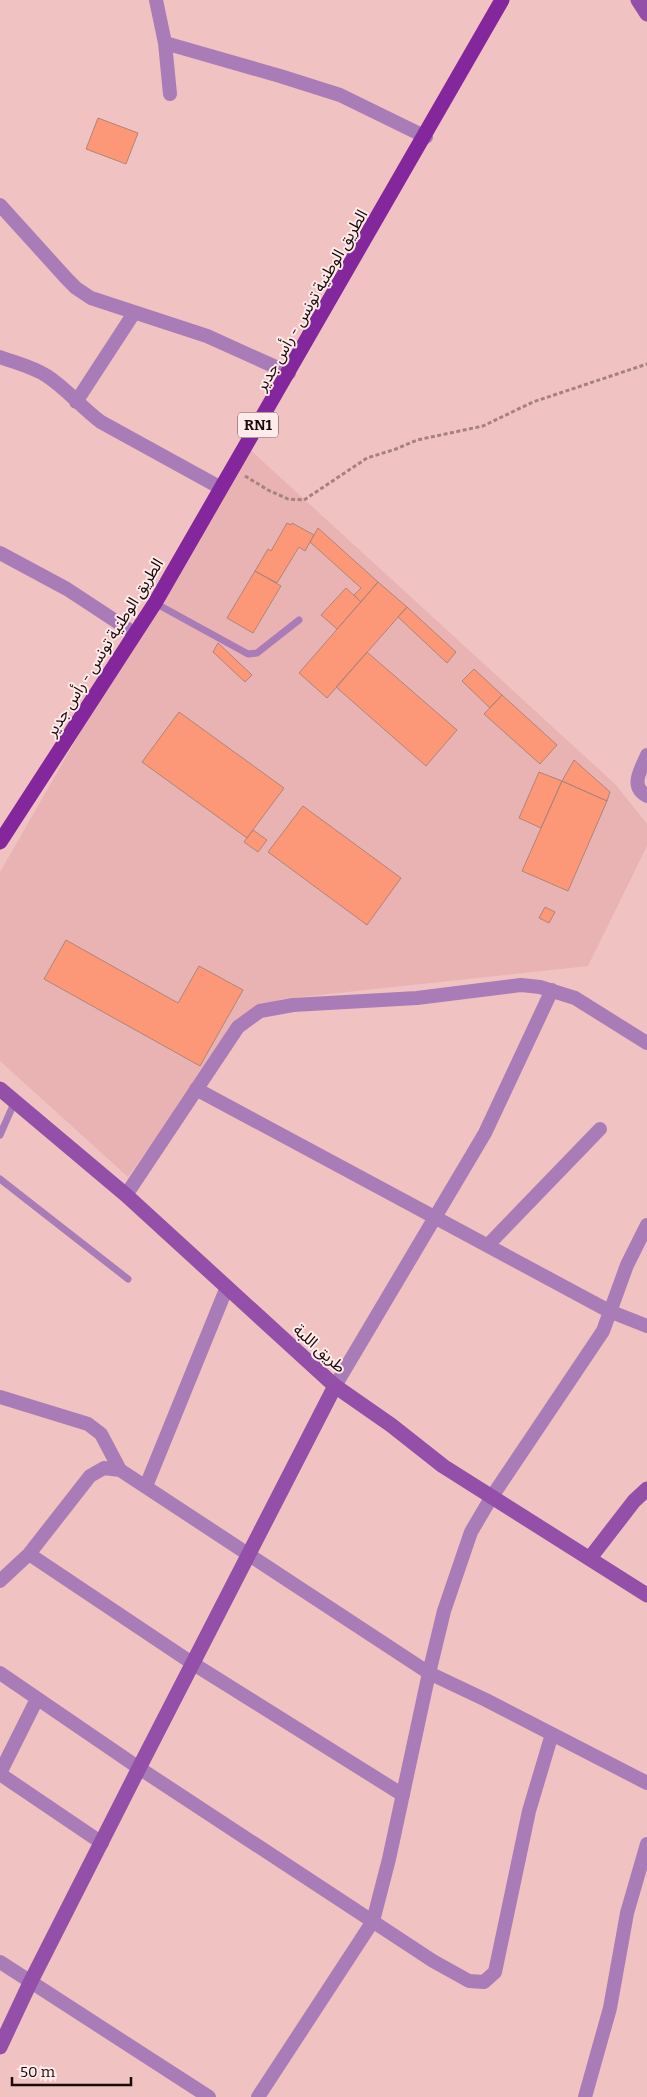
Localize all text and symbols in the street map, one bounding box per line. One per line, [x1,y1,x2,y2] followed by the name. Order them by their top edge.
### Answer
[251,206,372,396] street label: الطريق الوطنية تونس - رأس جدير
[238,412,278,438] road number: RN1
[41,555,168,741] street label: الطريق الوطنية تونس - رأس جدير
[289,1320,350,1378] street label: طريق اللبة
[12,2054,131,2086] scale bar
[20,2063,56,2081] text: 50 m

